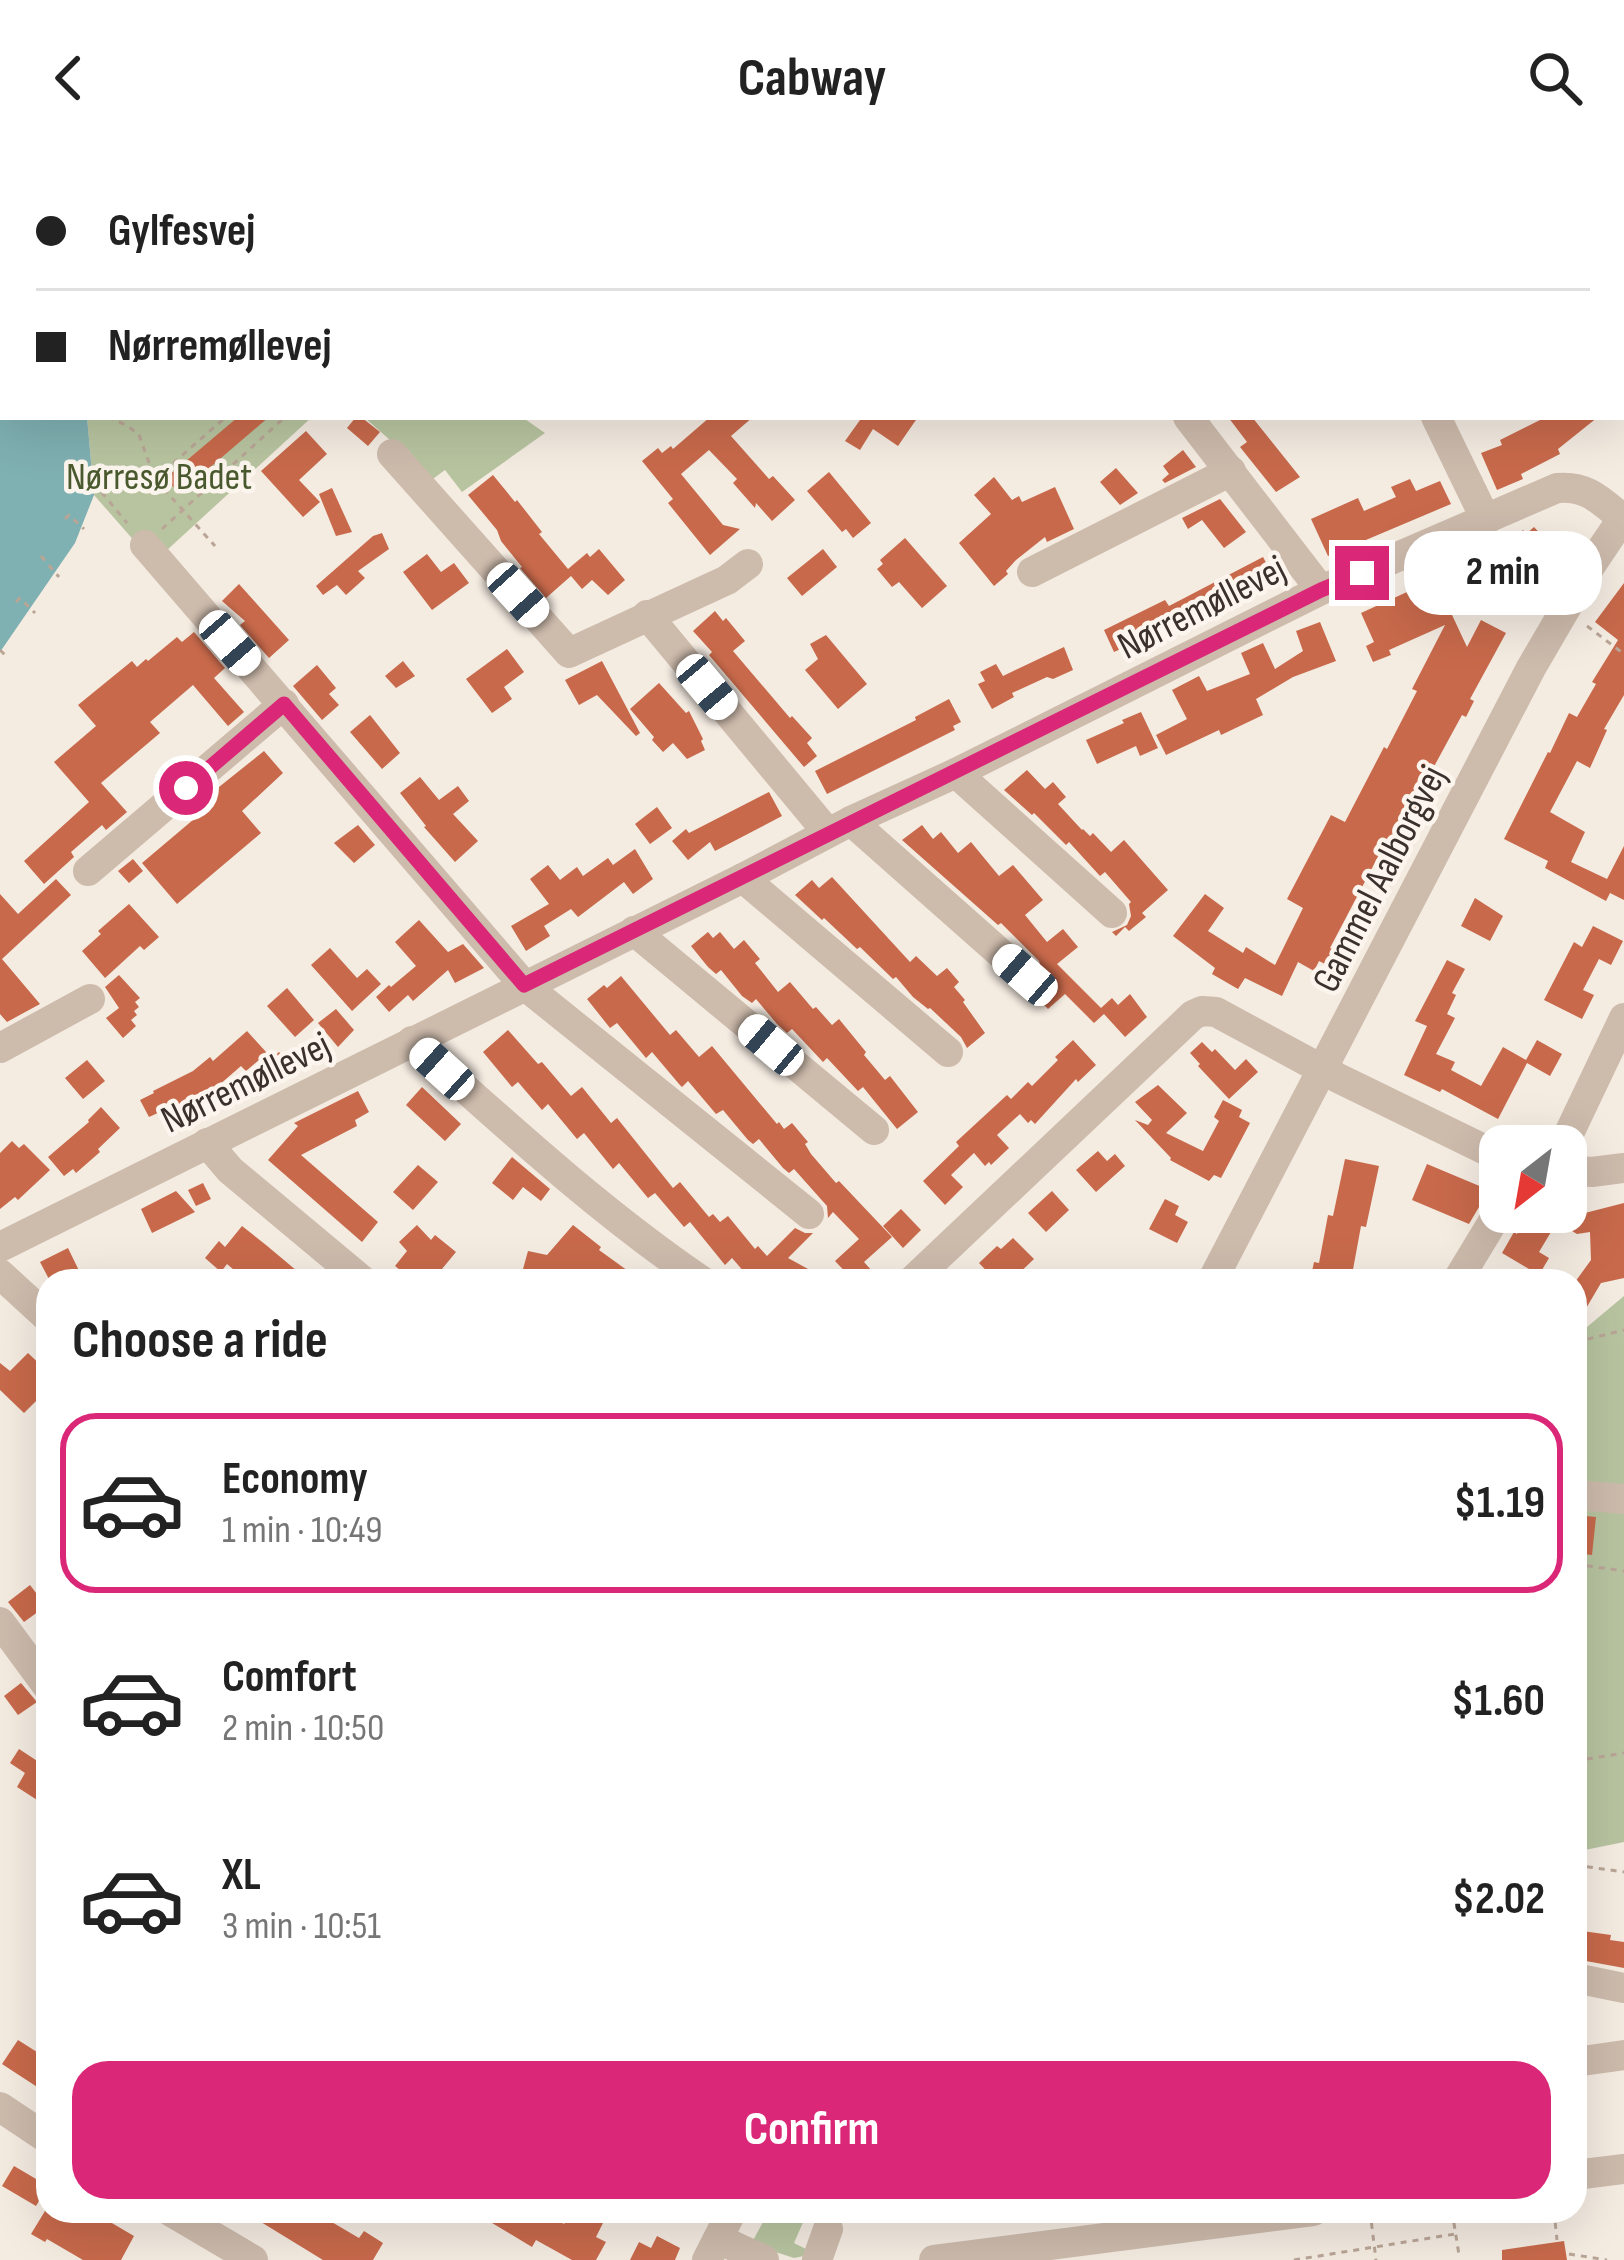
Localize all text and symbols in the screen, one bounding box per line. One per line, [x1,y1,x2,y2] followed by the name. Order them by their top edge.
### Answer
[36,45,102,111] icon: back
[1522,45,1588,111] icon: search
[738,46,886,111] text: Cabway
[108,204,255,259] text: Gylfesvej
[108,319,331,374] text: Nørremøllevej
[66,454,252,501] park label: Nørresø Badet
[1404,531,1602,615] callout: 2 min
[1110,546,1294,671] street label: Nørremøllevej
[1335,546,1389,600] route end
[1466,549,1540,596] text: 2 min
[481,556,555,634] car
[193,604,267,682] car
[670,648,744,726] car
[1303,758,1457,1000] street label: Gammel Aalborgvej
[159,761,213,815] route start
[986,938,1064,1012] car
[732,1008,810,1082] car
[154,1022,338,1144] street label: Nørremøllevej
[403,1032,481,1106] car
[1479,1125,1587,1233] north arrow
[1479,1125,1587,1233] map controls
[72,1308,328,1373] text: Choose a ride
[78,1449,186,1557] icon: car
[222,1452,368,1507] text: Economy
[1454,1476,1545,1531] text: $1.19
[222,1507,383,1554] text: 1 min · 10:49
[78,1647,186,1755] icon: car
[222,1650,357,1705] text: Comfort
[1451,1674,1545,1729] text: $1.60
[222,1705,384,1752] text: 2 min · 10:50
[78,1845,186,1953] icon: car
[222,1848,261,1903] text: XL
[1452,1872,1545,1927] text: $2.02
[222,1903,381,1950] text: 3 min · 10:51
[72,2061,1551,2199] button: Confirm

